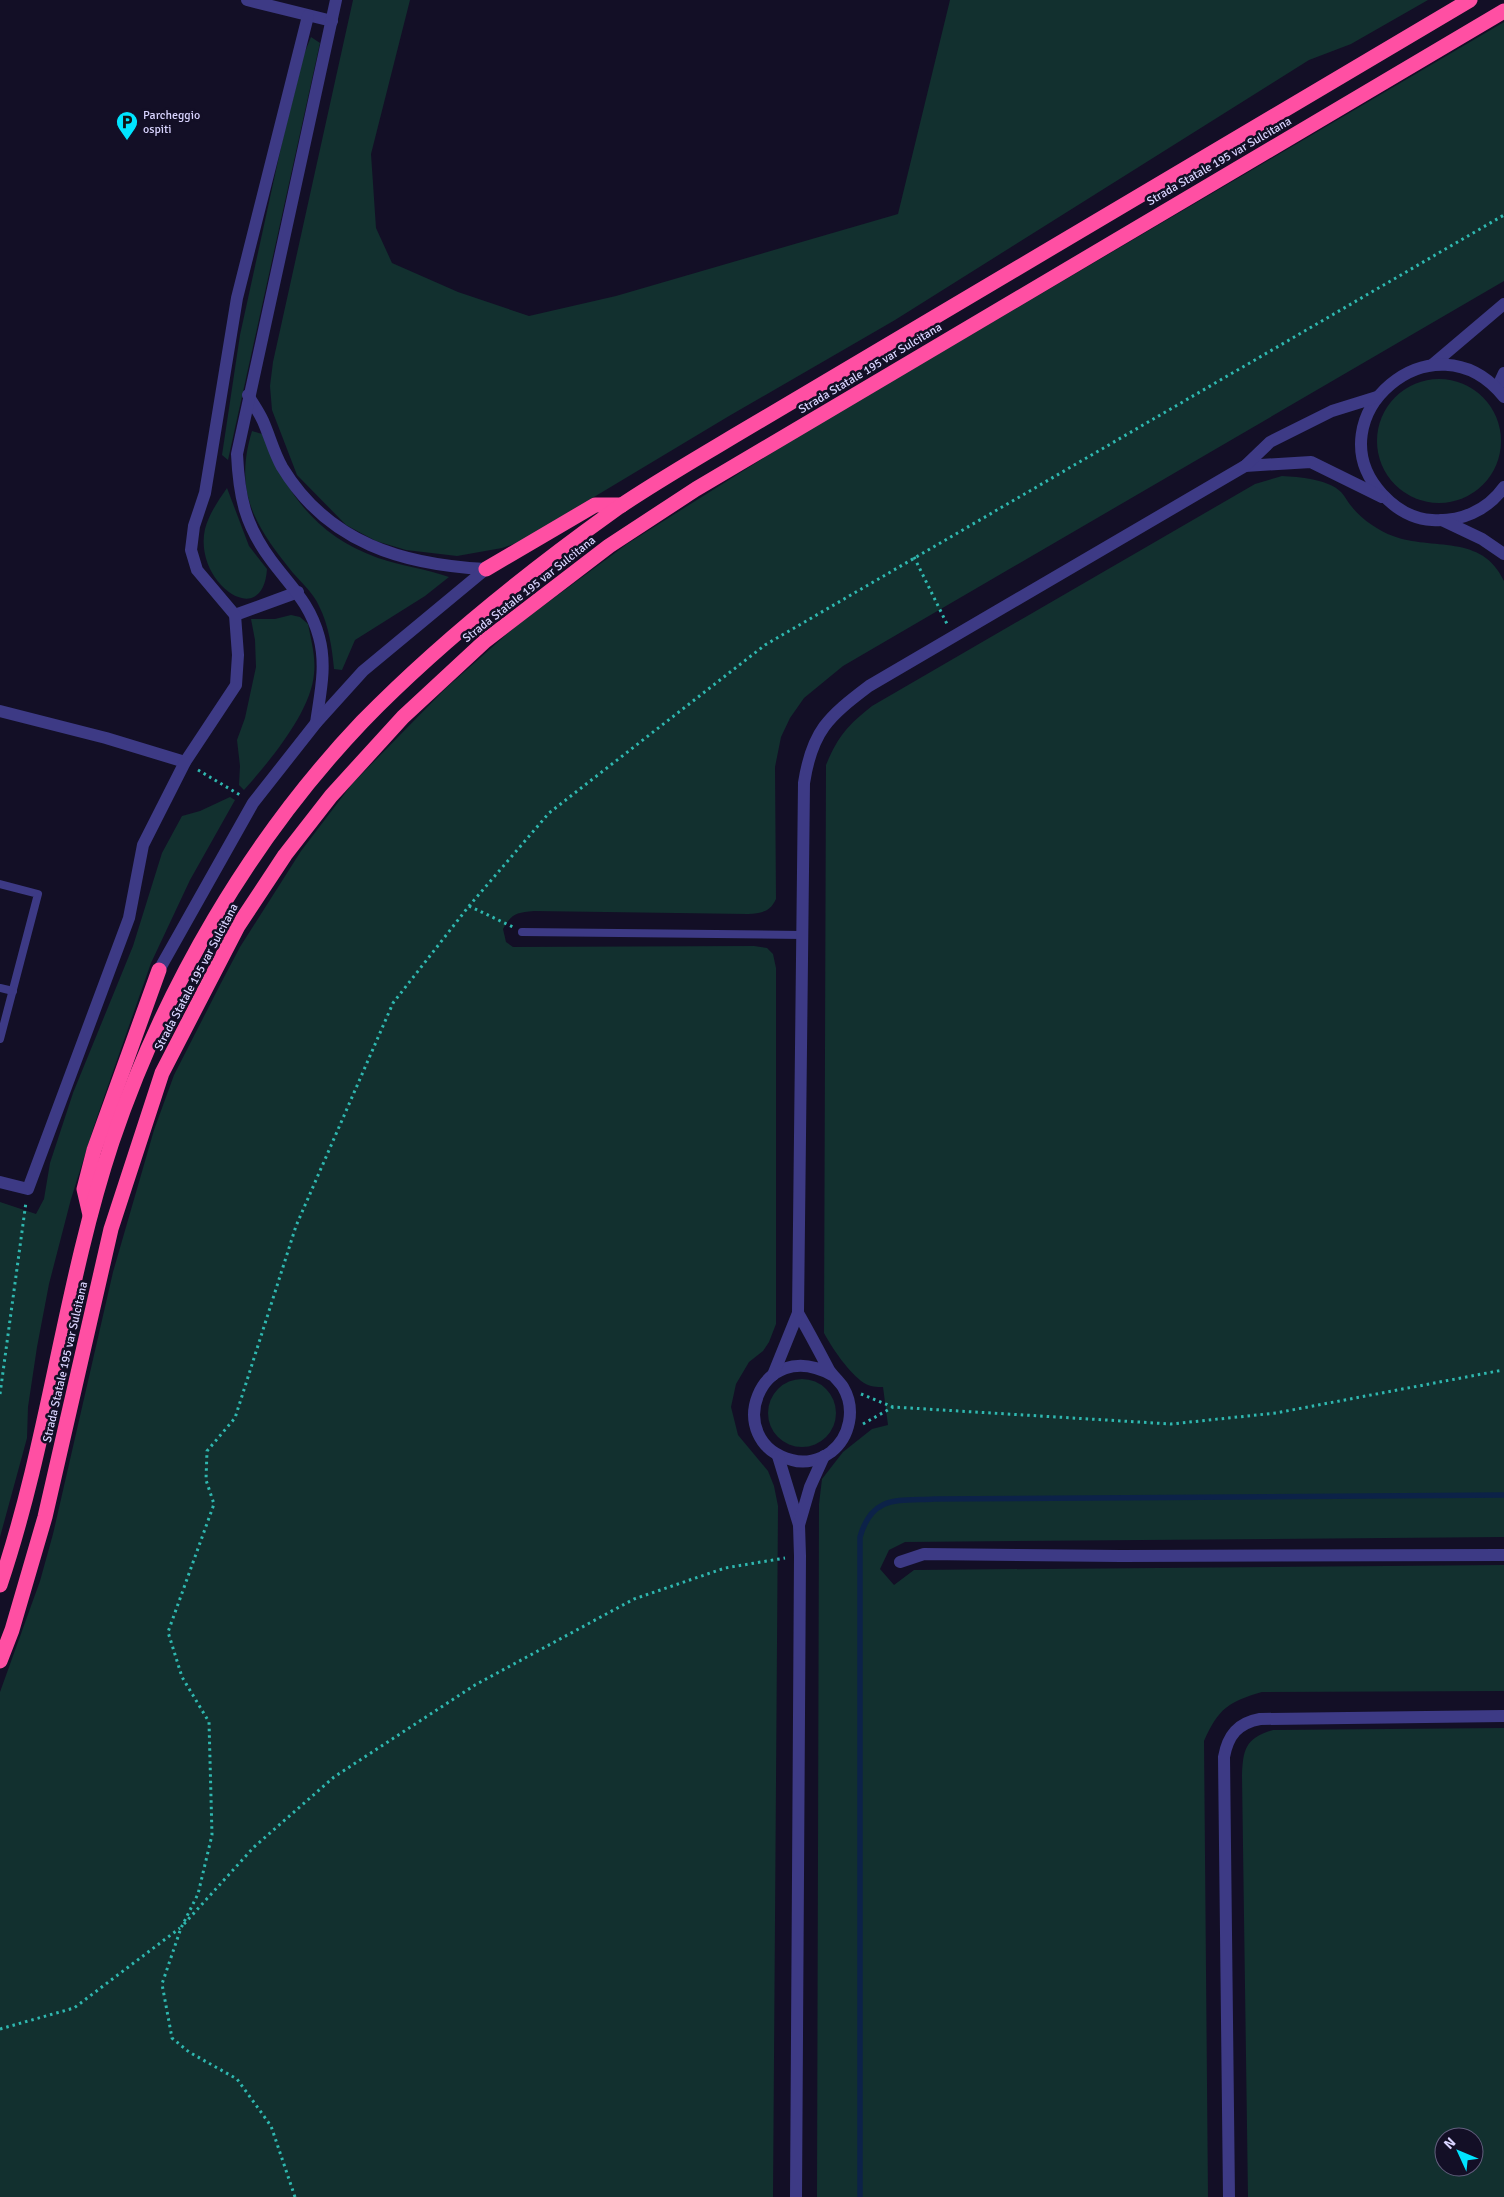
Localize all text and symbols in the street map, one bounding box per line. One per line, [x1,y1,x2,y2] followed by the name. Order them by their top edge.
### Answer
[143,108,200,137] place label: Parcheggio ospiti
[115,110,139,141] parking icon: Parcheggio ospiti
[1144,114,1294,209] street label: Strada Statale 195 var Sulcitana
[796,320,945,417] street label: Strada Statale 195 var Sulcitana
[460,533,599,646] street label: Strada Statale 195 var Sulcitana
[151,901,242,1053] street label: Strada Statale 195 var Sulcitana
[40,1280,91,1444] street label: Strada Statale 195 var Sulcitana
[1434,2127,1484,2177] north arrow
[1441,2134,1460,2153] text: N

